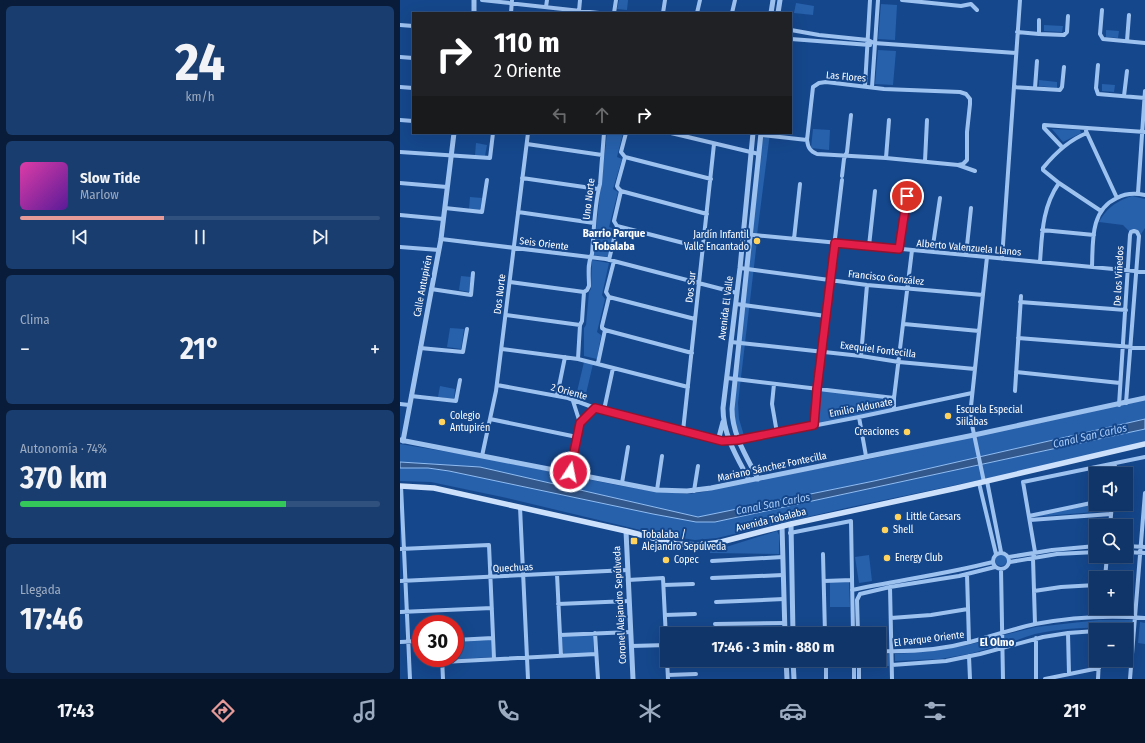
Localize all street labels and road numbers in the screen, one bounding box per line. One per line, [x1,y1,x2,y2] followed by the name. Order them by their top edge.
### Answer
[825,69,867,85] street label: Las Flores
[581,178,597,220] street label: Uno Norte
[519,235,569,253] street label: Seis Oriente
[916,237,1022,259] street label: Alberto Valenzuela Llanos
[1111,246,1127,306] street label: De los Viñedos
[411,254,435,318] street label: Calle Antupirén
[847,268,925,288] street label: Francisco González
[683,270,699,303] street label: Dos Sur
[492,273,508,315] street label: Dos Norte
[716,275,736,341] street label: Avenida El Valle
[839,339,917,361] street label: Exequiel Fontecilla
[549,381,589,403] street label: 2 Oriente
[828,396,894,420] street label: Emilio Aldunate
[716,450,828,484] street label: Mariano Sánchez Fontecilla
[735,505,807,535] street label: Avenida Tobalaba
[610,546,629,664] street label: Coronel Alejandro Sepúlveda
[493,561,533,575] street label: Quechuas
[893,629,965,649] street label: El Parque Oriente

